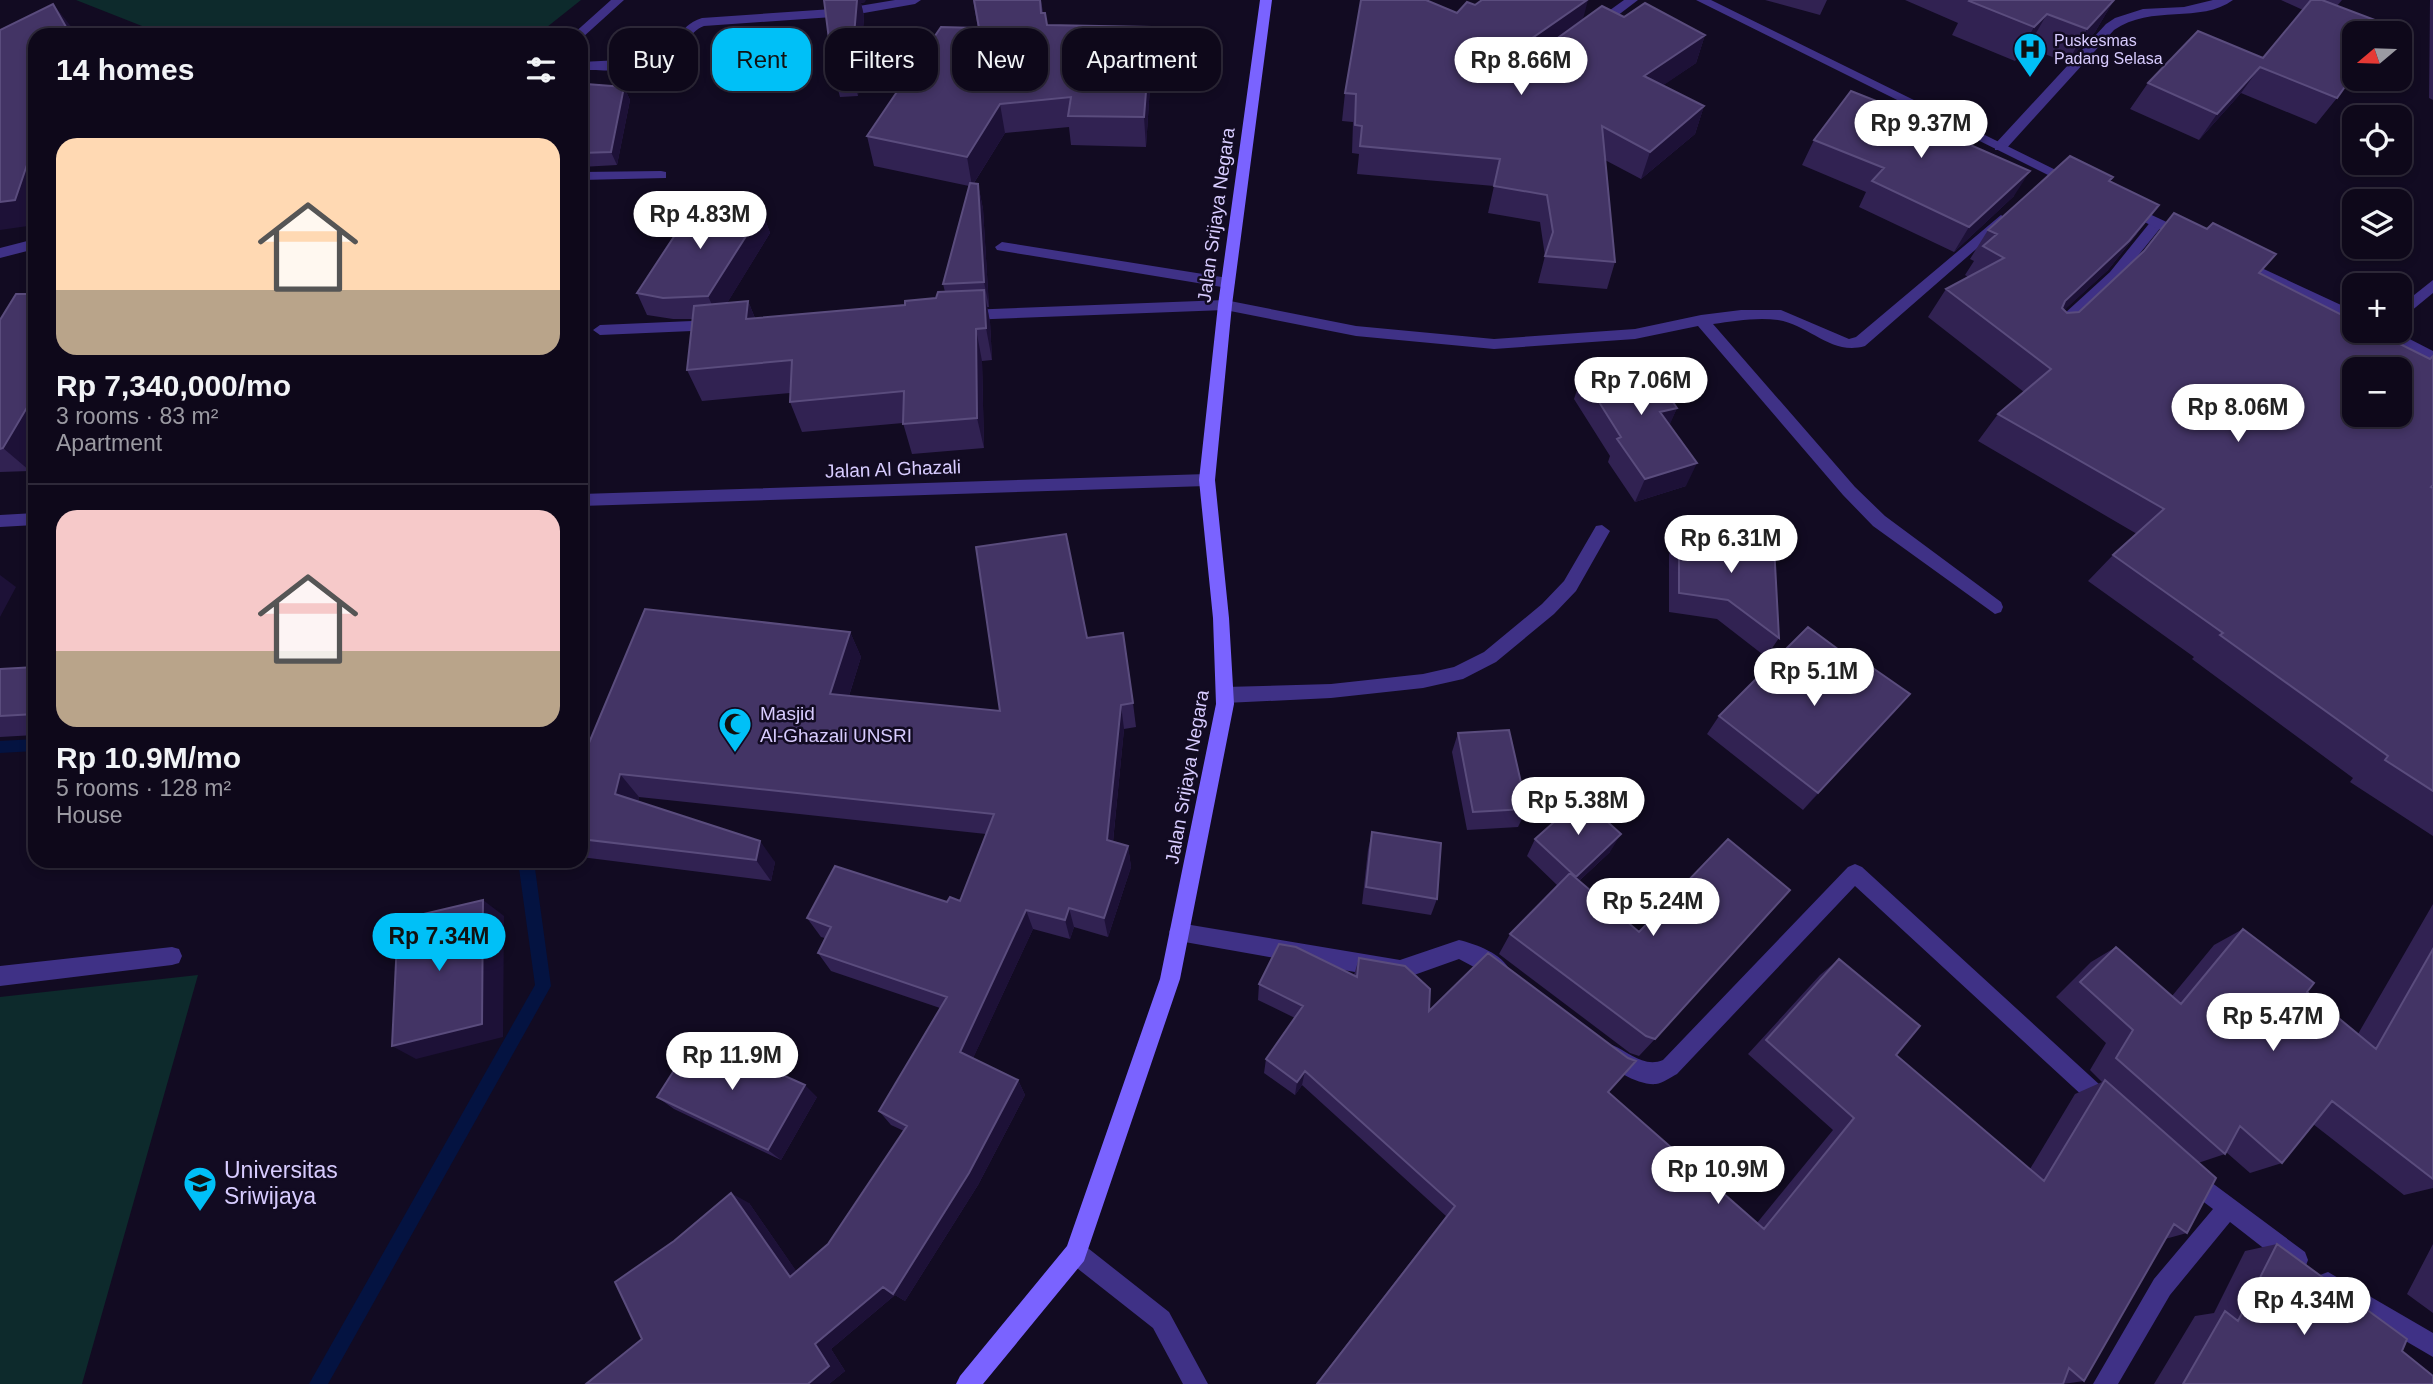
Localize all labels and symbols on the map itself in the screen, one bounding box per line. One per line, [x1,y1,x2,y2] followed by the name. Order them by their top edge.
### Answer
[2342,21,2412,91] north arrow
[2011,30,2049,79] hospital icon: Puskesmas Padang Selasa
[2054,32,2163,67] place label: Puskesmas Padang Selasa
[1449,38,1593,97] pin: Rp 8.66M
[1849,100,1993,160] pin: Rp 9.37M
[1193,126,1239,304] street label: Jalan Srijaya Negara
[628,191,772,251] pin: Rp 4.83M
[1569,358,1713,417] pin: Rp 7.06M
[2166,384,2310,444] pin: Rp 8.06M
[825,456,961,482] street label: Jalan Al Ghazali
[1659,516,1803,575] pin: Rp 6.31M
[1749,648,1879,708] pin: Rp 5.1M
[1161,688,1213,866] street label: Jalan Srijaya Negara
[760,703,912,746] place label: Masjid Al-Ghazali UNSRI
[716,705,754,754] mosque icon: Masjid Al-Ghazali UNSRI
[1506,778,1650,837] pin: Rp 5.38M
[1581,878,1725,938] pin: Rp 5.24M
[367,914,511,973] pin: Rp 7.34M
[2201,993,2345,1053] pin: Rp 5.47M
[660,1032,804,1092] pin: Rp 11.9M
[1646,1146,1790,1206] pin: Rp 10.9M
[224,1157,338,1209] place label: Universitas Sriwijaya
[181,1164,219,1213] school or university icon: Universitas Sriwijaya
[2232,1278,2376,1337] pin: Rp 4.34M

